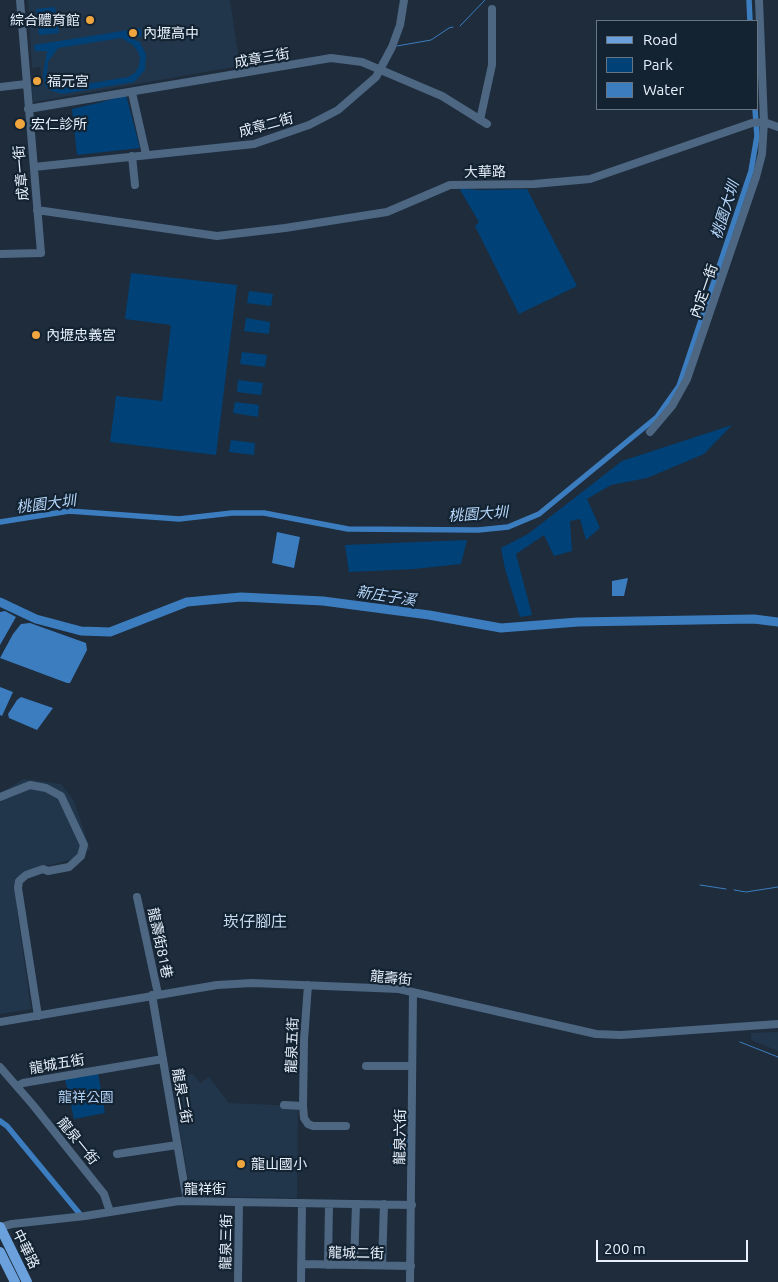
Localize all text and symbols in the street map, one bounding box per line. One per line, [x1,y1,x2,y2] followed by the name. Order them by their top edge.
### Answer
[10,12,80,28] place label: 綜合體育館
[84,14,96,26] marker: 綜合體育館
[596,20,758,110] legend
[143,25,199,41] place label: 內壢高中
[127,27,139,39] marker: 內壢高中
[643,31,678,48] text: Road
[233,45,291,71] street label: 成章三街
[643,56,673,73] text: Park
[47,73,89,89] place label: 福元宮
[31,75,43,87] marker: 福元宮
[643,81,684,98] text: Water
[237,110,295,140] street label: 成章二街
[31,116,87,132] place label: 宏仁診所
[13,117,27,131] marker: 宏仁診所
[10,144,32,202] street label: 成章一街
[464,163,506,181] street label: 大華路
[707,179,743,241] water label: 桃園大圳
[687,262,721,320] street label: 內定一街
[46,327,116,343] place label: 內壢忠義宮
[30,329,42,341] marker: 內壢忠義宮
[15,491,77,517] water label: 桃園大圳
[447,503,509,525] water label: 桃園大圳
[355,582,417,610] water label: 新庄子溪
[144,906,176,980] street label: 龍壽街81巷
[223,912,287,932] district label: 崁仔腳庄
[369,967,413,989] street label: 龍壽街
[283,1017,301,1073] street label: 龍泉五街
[28,1051,86,1077] street label: 龍城五街
[169,1067,195,1125] street label: 龍泉二街
[58,1089,114,1105] park label: 龍祥公園
[391,1109,409,1165] street label: 龍泉六街
[54,1114,102,1168] street label: 龍泉一街
[251,1156,307,1172] place label: 龍山國小
[235,1158,247,1170] marker: 龍山國小
[184,1181,226,1197] street label: 龍祥街
[217,1214,235,1270] street label: 龍泉三街
[9,1226,43,1272] street label: 中華路
[598,1230,750,1262] scale bar
[604,1240,646,1257] text: 200 m
[328,1244,384,1262] street label: 龍城二街

